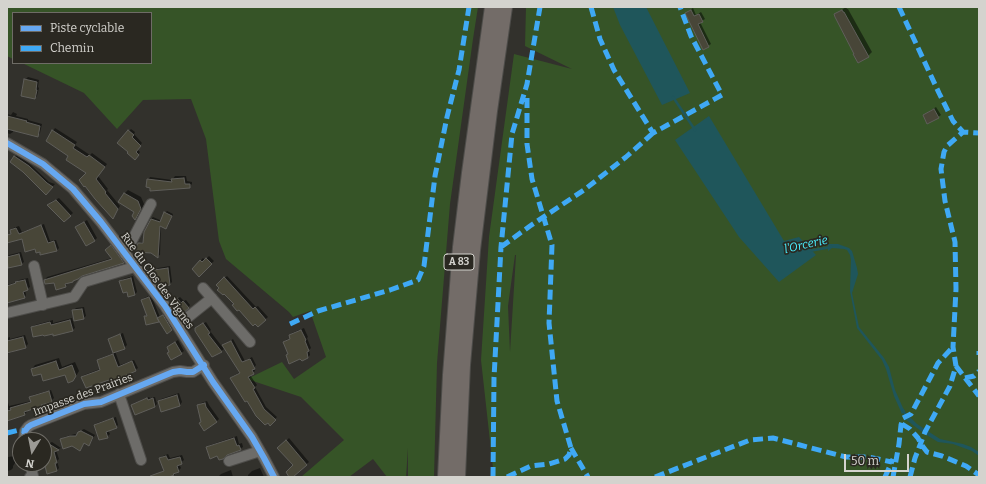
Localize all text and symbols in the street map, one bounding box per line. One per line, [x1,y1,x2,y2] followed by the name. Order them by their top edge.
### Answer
[12,12,152,64] legend
[50,21,124,35] text: Piste cyclable
[50,41,94,55] text: Chemin
[118,230,196,332] street label: Rue du Clos des Vignes
[783,233,829,257] water label: l'Orcerie
[444,254,474,270] road number: A 83
[31,371,135,419] street label: Impasse des Prairies
[12,432,52,472] north arrow
[846,446,911,472] scale bar
[851,454,879,468] text: 50 m
[25,456,35,470] text: N

